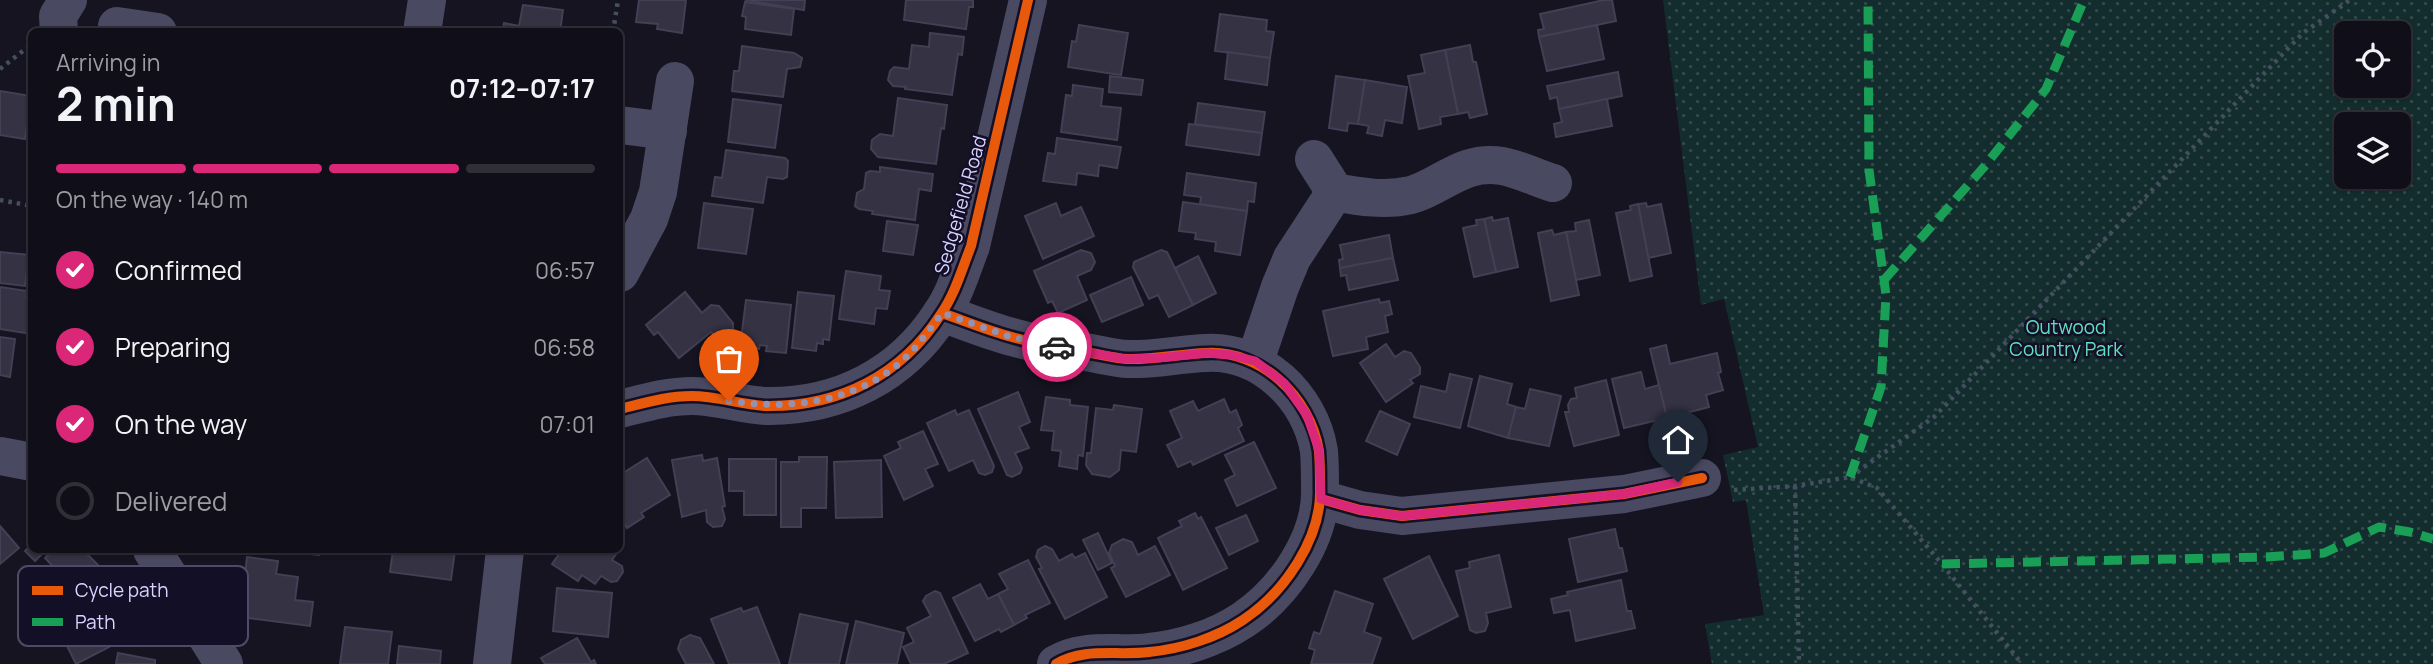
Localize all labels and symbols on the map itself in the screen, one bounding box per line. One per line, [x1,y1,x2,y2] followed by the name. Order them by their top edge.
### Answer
[928,132,992,278] street label: Sedgefield Road
[1022,312,1092,382] courier
[2009,314,2123,362] park label: Outwood Country Park
[699,329,759,401] pin
[1648,410,1708,482] pin
[18,566,248,646] legend
[75,577,169,603] text: Cycle path
[75,609,115,635] text: Path

